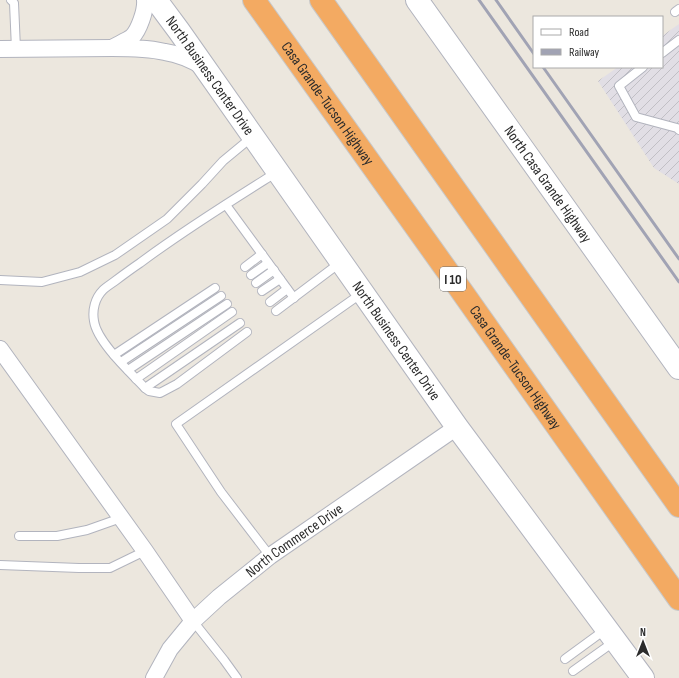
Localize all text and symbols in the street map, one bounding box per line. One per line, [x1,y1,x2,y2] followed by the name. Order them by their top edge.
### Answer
[162,12,259,139] street label: North Business Center Drive
[533,16,663,68] legend
[569,25,589,40] text: Road
[277,38,378,169] street label: Casa Grande-Tucson Highway
[569,45,600,60] text: Railway
[500,122,596,246] street label: North Casa Grande Highway
[440,267,466,291] road number: I 10
[348,277,445,404] street label: North Business Center Drive
[465,302,566,433] street label: Casa Grande-Tucson Highway
[242,499,347,581] street label: North Commerce Drive
[623,622,663,662] north arrow
[640,626,646,639] text: N

